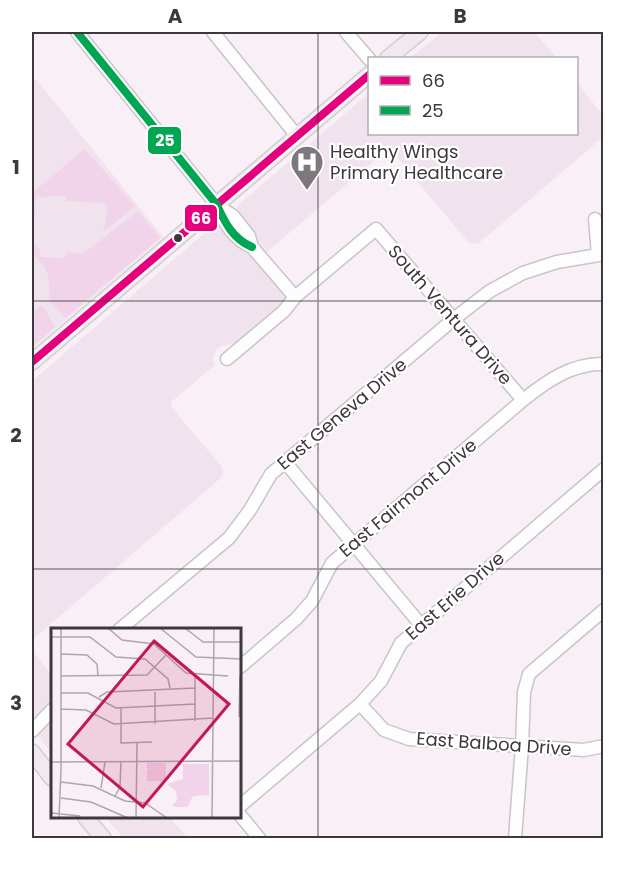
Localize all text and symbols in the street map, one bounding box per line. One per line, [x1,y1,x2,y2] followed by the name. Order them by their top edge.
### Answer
[168,2,183,30] text: A
[453,2,467,30] text: B
[368,57,578,135] legend
[422,68,445,93] text: 66
[422,98,444,123] text: 25
[147,126,182,155] line badge: 25
[155,129,175,152] text: 25
[330,139,503,185] place label: Healthy Wings Primary Healthcare
[289,144,325,191] hospital icon: Healthy Wings Primary Healthcare
[12,153,20,181] text: 1
[184,204,218,232] line badge: 66
[191,207,211,230] text: 66
[172,232,184,244] unlabelled marker
[382,239,518,390] street label: South Ventura Drive
[272,352,412,475] street label: East Geneva Drive
[10,421,22,449] text: 2
[334,433,482,563] street label: East Fairmont Drive
[400,546,510,646] street label: East Erie Drive
[51,628,242,819] inset map
[10,689,22,717] text: 3
[416,726,573,761] street label: East Balboa Drive

